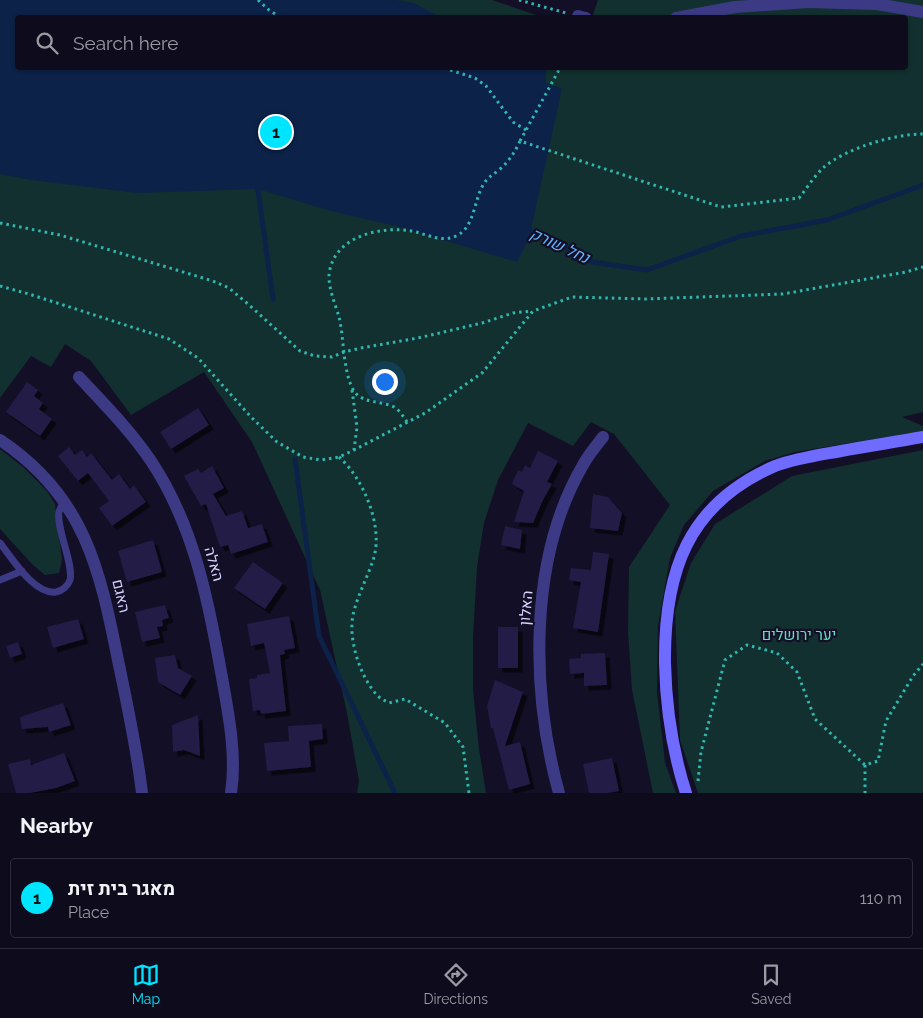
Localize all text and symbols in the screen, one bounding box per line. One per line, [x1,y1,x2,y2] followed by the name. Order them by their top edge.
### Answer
[15,15,908,70] search box
[33,29,61,57] icon: search
[73,32,179,54] text: Search here
[260,113,292,151] pin: 1
[527,224,593,268] water label: נחל שורק
[372,369,398,395] your location
[201,545,227,583] street label: האלה
[108,578,134,614] street label: האגם
[516,590,536,626] street label: האלון
[762,626,836,644] park label: יער ירושלים
[20,813,93,838] text: Nearby
[68,877,175,899] text: מאגר בית זית
[33,889,41,908] text: 1
[860,889,902,908] text: 110 m
[68,903,109,922] text: Place
[132,961,160,1007] tab: Map
[423,961,488,1007] tab: Directions
[751,961,791,1007] tab: Saved

